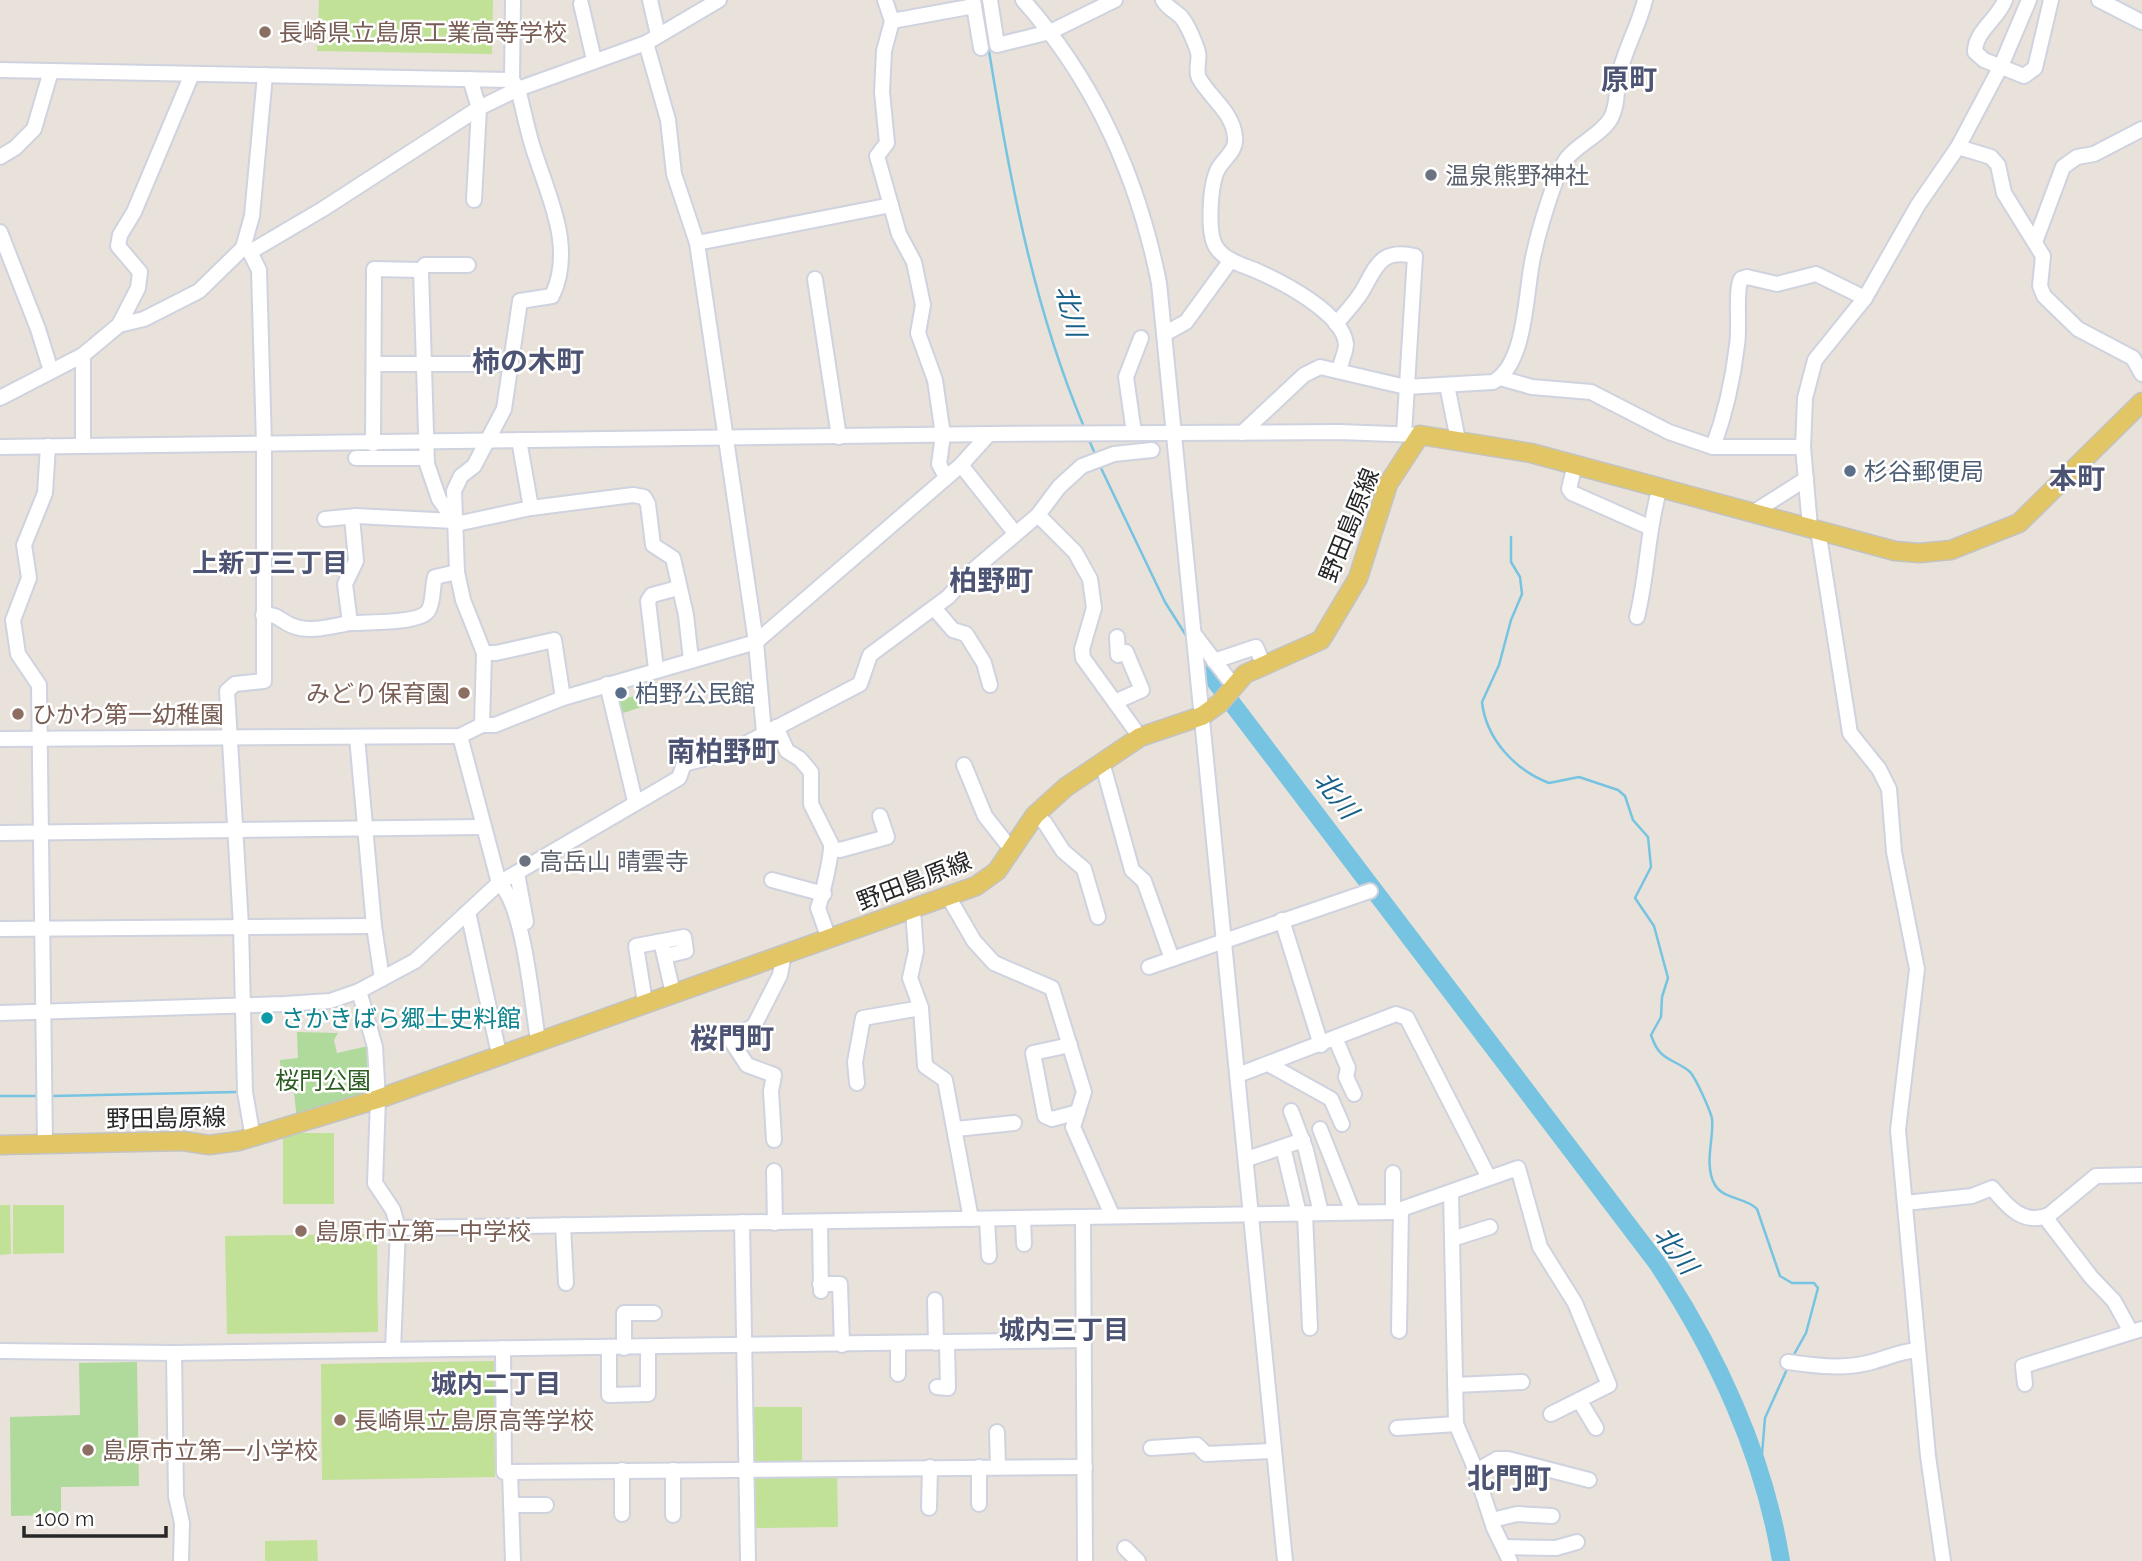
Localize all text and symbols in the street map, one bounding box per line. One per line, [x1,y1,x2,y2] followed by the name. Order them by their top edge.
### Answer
[279,18,567,47] place label: 長崎県立島原工業高等学校
[257,24,273,40] marker: 長崎県立島原工業高等学校
[1601,63,1657,96] district label: 原町
[1445,161,1589,190] place label: 温泉熊野神社
[1423,167,1439,183] marker: 温泉熊野神社
[1050,282,1093,343] water label: 北川
[472,345,584,378] district label: 柿の木町
[1864,457,1984,486] place label: 杉谷郵便局
[2049,462,2105,495] district label: 本町
[1842,463,1858,479] marker: 杉谷郵便局
[1313,464,1385,586] street label: 野田島原線
[192,548,348,578] district label: 上新丁三丁目
[949,564,1033,597] district label: 柏野町
[306,679,450,708] place label: みどり保育園
[635,679,755,708] place label: 柏野公民館
[456,685,472,701] marker: みどり保育園
[613,685,629,701] marker: 柏野公民館
[32,700,224,729] place label: ひかわ第一幼稚園
[10,706,26,722] marker: ひかわ第一幼稚園
[667,735,779,768] district label: 南柏野町
[1308,765,1366,827] water label: 北川
[853,846,975,916] street label: 野田島原線
[539,847,689,876] place label: 高岳山 晴雲寺
[517,853,533,869] marker: 高岳山 晴雲寺
[281,1004,521,1033] place label: さかきばら郷土史料館
[259,1010,275,1026] marker: さかきばら郷土史料館
[690,1022,774,1055] district label: 桜門町
[275,1066,371,1095] park label: 桜門公園
[106,1102,226,1134] street label: 野田島原線
[315,1217,531,1246] place label: 島原市立第一中学校
[1648,1220,1705,1282] water label: 北川
[293,1223,309,1239] marker: 島原市立第一中学校
[999,1315,1129,1345] district label: 城内三丁目
[431,1369,561,1399] district label: 城内二丁目
[354,1406,594,1435] place label: 長崎県立島原高等学校
[332,1412,348,1428] marker: 長崎県立島原高等学校
[102,1436,318,1465] place label: 島原市立第一小学校
[80,1442,96,1458] marker: 島原市立第一小学校
[1467,1462,1551,1495] district label: 北門町
[24,1494,166,1538] scale bar
[35,1506,94,1531] text: 100 m

